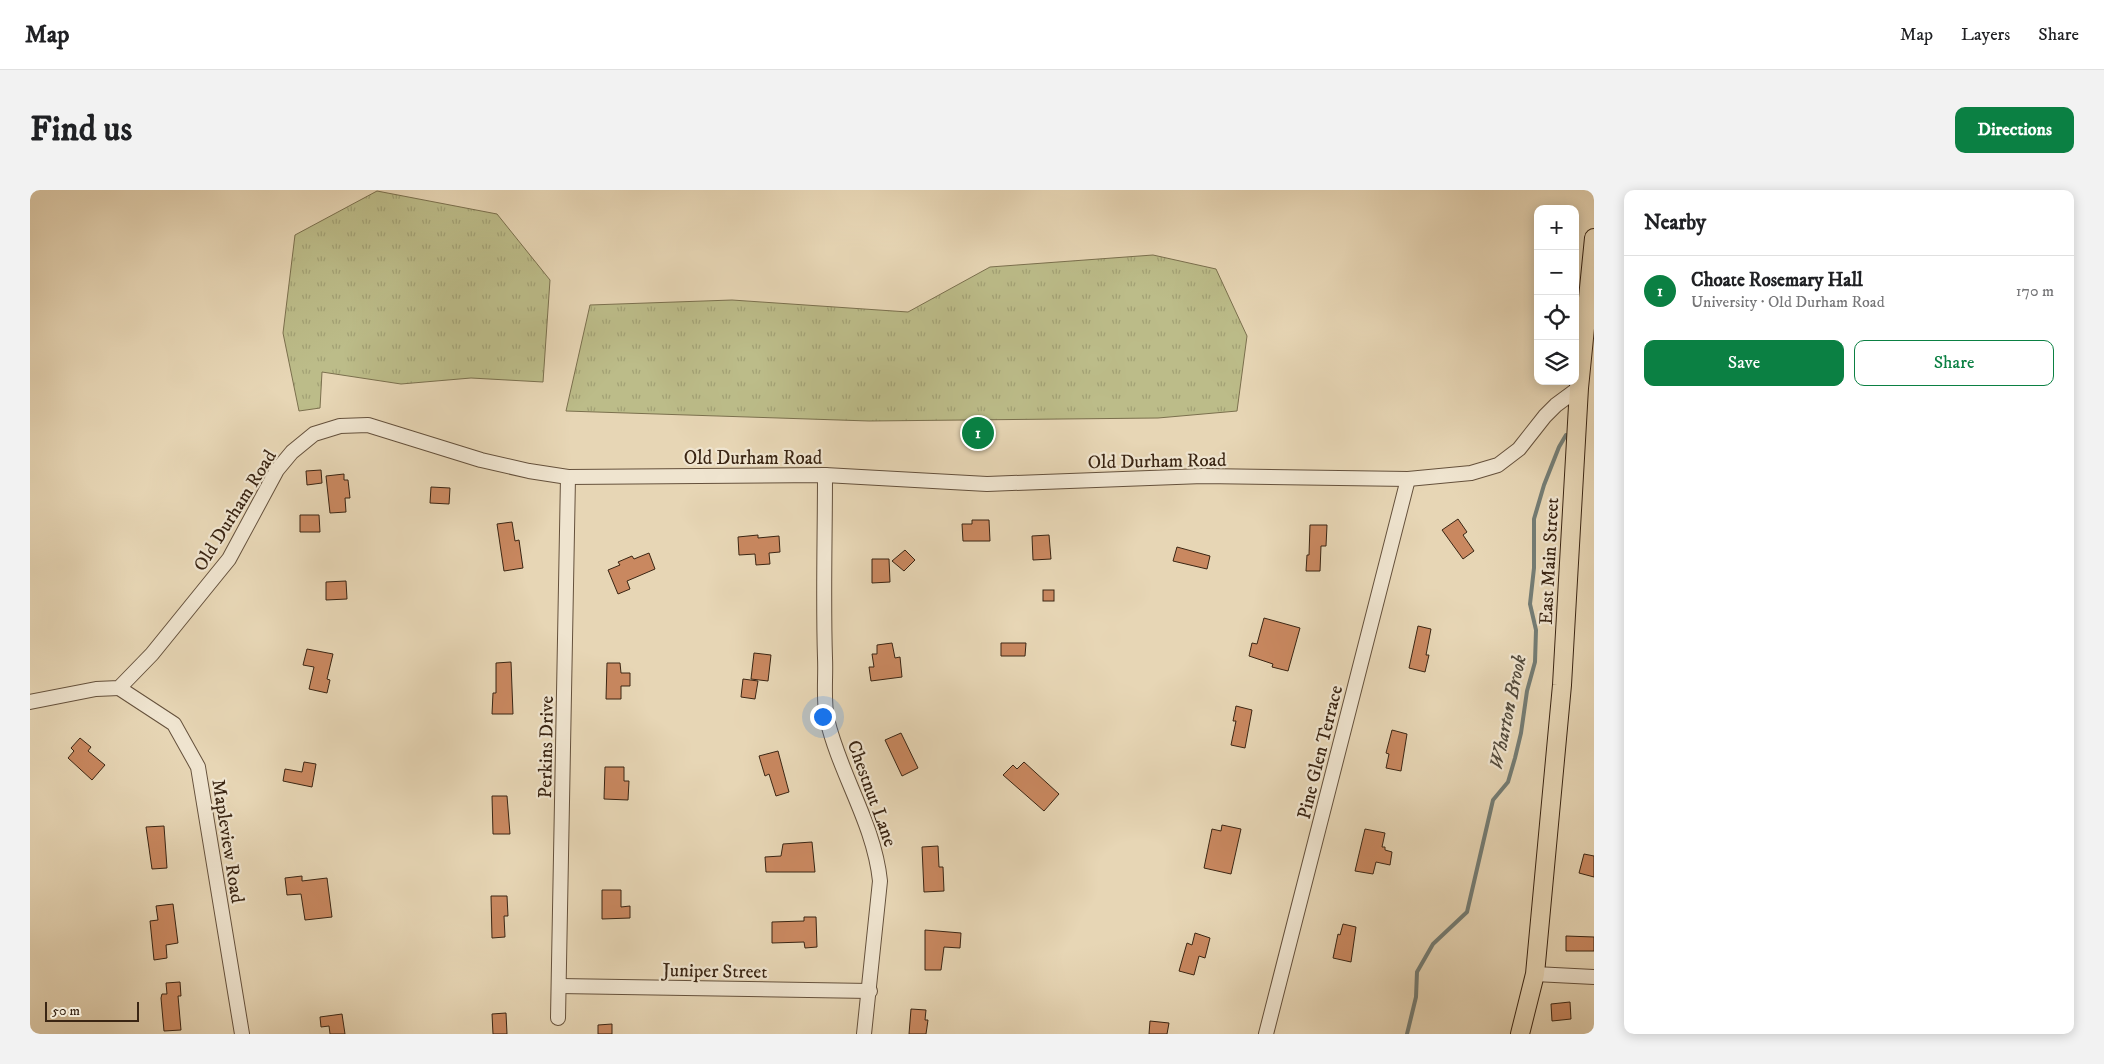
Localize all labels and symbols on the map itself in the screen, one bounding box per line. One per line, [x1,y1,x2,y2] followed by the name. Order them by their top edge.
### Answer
[962,414,994,452] pin: 1
[189,445,282,576] street label: Old Durham Road
[684,447,823,470] street label: Old Durham Road
[1088,449,1227,474] street label: Old Durham Road
[1535,497,1564,625] street label: East Main Street
[1484,652,1533,772] water label: Wharton Brook
[1293,683,1348,822] street label: Pine Glen Terrace
[534,695,559,799] street label: Perkins Drive
[810,704,836,730] your location
[842,737,902,850] street label: Chestnut Lane
[206,778,249,905] street label: Mapleview Road
[660,959,768,984] street label: Juniper Street
[45,999,139,1022] scale bar

